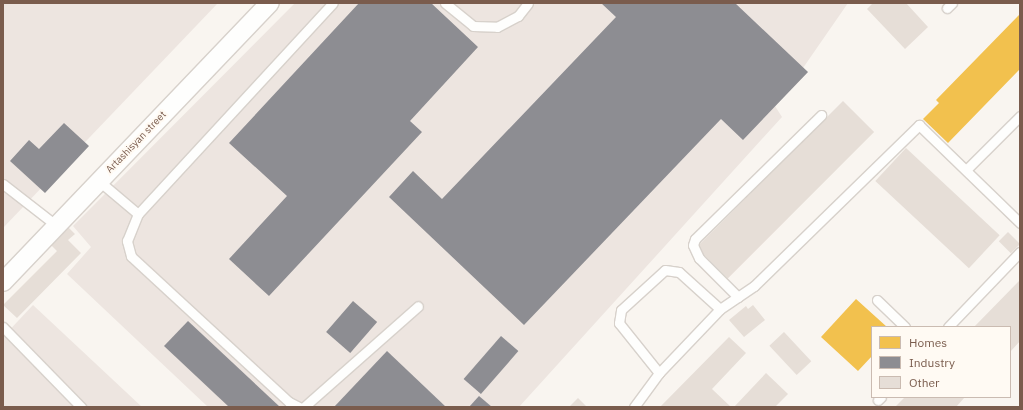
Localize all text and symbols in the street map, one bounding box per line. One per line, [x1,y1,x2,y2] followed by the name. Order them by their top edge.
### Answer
[103,109,169,175] street label: Artashisyan street
[871,326,1011,398] legend
[909,335,947,350] text: Homes
[909,355,955,370] text: Industry
[909,375,940,390] text: Other

